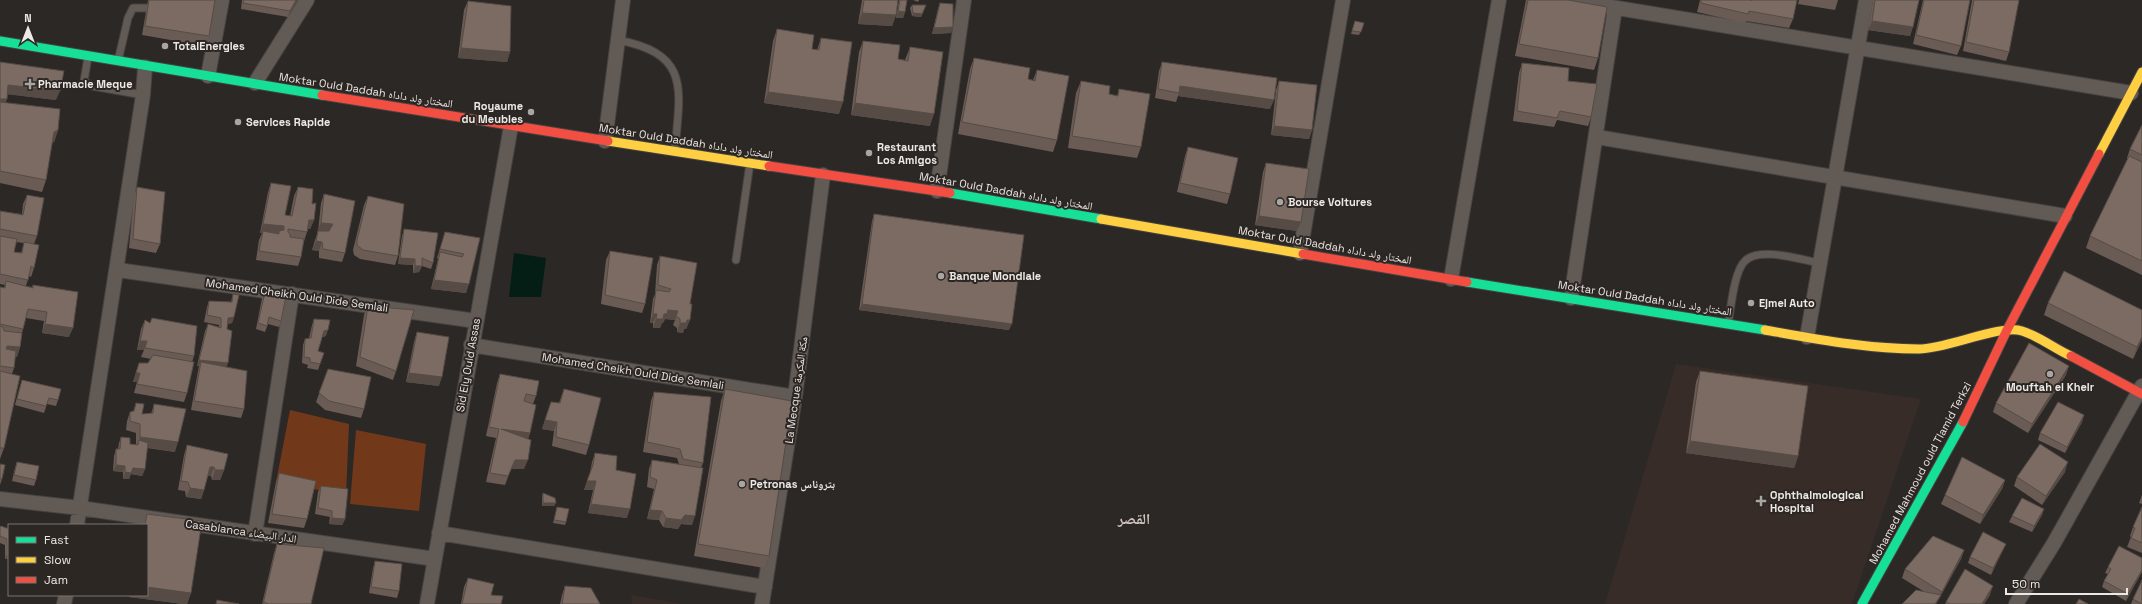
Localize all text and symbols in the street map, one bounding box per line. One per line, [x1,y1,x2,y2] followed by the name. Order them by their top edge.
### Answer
[8,8,48,48] north arrow
[24,11,32,25] text: N
[173,39,245,53] place label: TotalEnergies
[160,41,170,51] marker: TotalEnergies
[278,69,454,111] street label: Moktar Ould Daddah المختار ولد داداه
[38,77,132,91] place label: Pharmacie Meque
[25,79,35,89] marker: Pharmacie Meque
[462,99,523,126] place label: Royaume du Meubles
[526,107,536,117] marker: Royaume du Meubles
[246,115,330,129] place label: Services Rapide
[233,117,243,127] marker: Services Rapide
[598,120,774,162] street label: Moktar Ould Daddah المختار ولد داداه
[877,140,937,167] place label: Restaurant Los Amigos
[864,148,874,158] marker: Restaurant Los Amigos
[918,169,1094,213] street label: Moktar Ould Daddah المختار ولد داداه
[1288,195,1372,209] place label: Bourse Voitures
[1275,197,1285,207] marker: Bourse Voitures
[1237,223,1413,267] street label: Moktar Ould Daddah المختار ولد داداه
[949,269,1041,283] place label: Banque Mondiale
[936,271,946,281] marker: Banque Mondiale
[205,275,389,315] street label: Mohamed Cheikh Ould Dide Semlali
[1557,277,1733,319] street label: Moktar Ould Daddah المختار ولد داداه
[1759,296,1815,310] place label: Ejmel Auto
[1746,298,1756,308] marker: Ejmel Auto
[453,317,483,413] street label: Sid Ely Ould Assas
[782,336,810,444] street label: La Mecque مكة المكرمة
[541,350,725,392] street label: Mohamed Cheikh Ould Dide Semlali
[2045,369,2055,379] marker: Mouftah el Kheir
[1866,379,1974,566] street label: Mohamed Mahmoud ould Tlamid Terkzi
[2006,380,2095,394] place label: Mouftah el Kheir
[750,477,835,492] place label: Petronas بتروناس
[737,479,747,489] marker: Petronas بتروناس
[1770,488,1864,515] place label: Ophthalmological Hospital
[1755,495,1767,507] marker: Ophthalmological Hospital
[1117,509,1150,528] district label: القصر
[185,516,297,546] street label: Casablanca الدار البيضاء
[8,524,148,596] legend
[44,532,69,548] text: Fast
[44,552,71,568] text: Slow
[2006,570,2127,596] scale bar
[44,572,68,588] text: Jam
[2012,576,2040,592] text: 50 m

